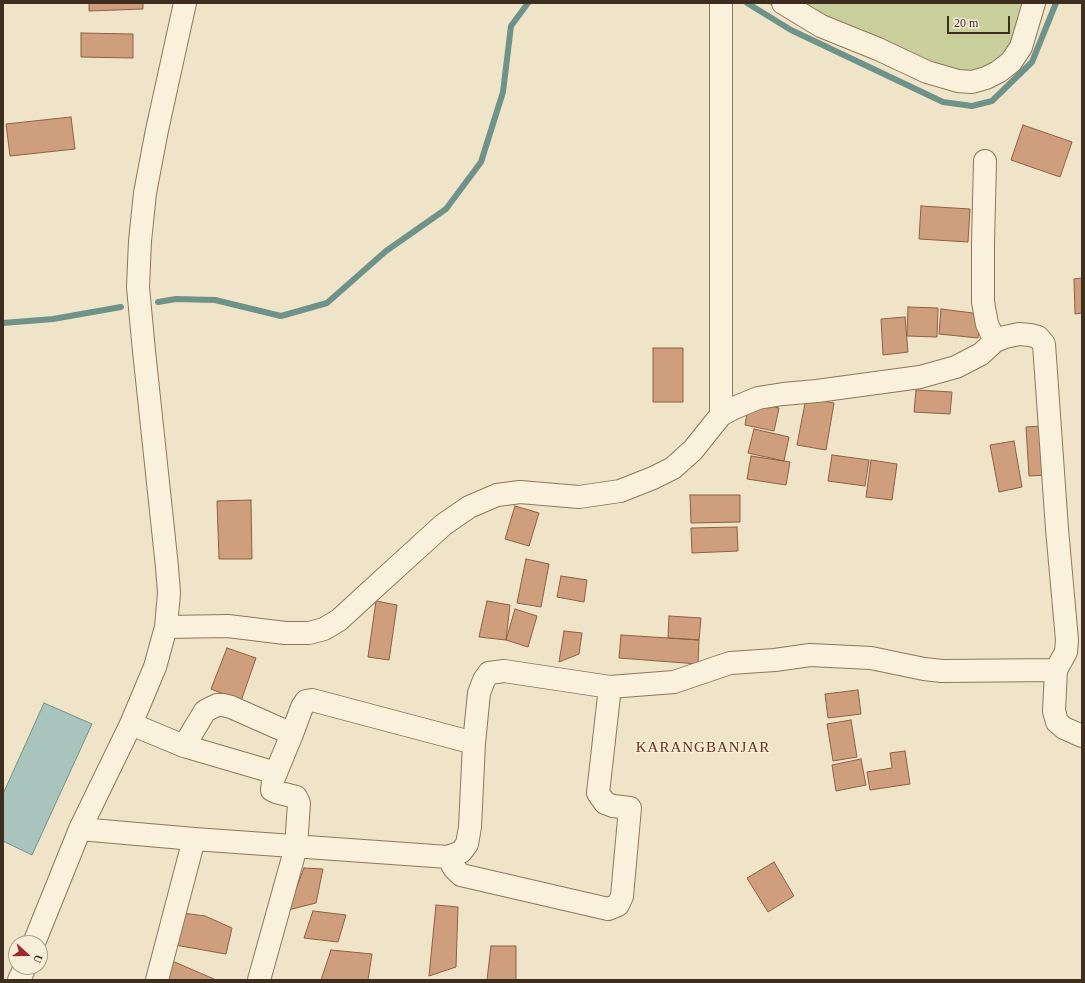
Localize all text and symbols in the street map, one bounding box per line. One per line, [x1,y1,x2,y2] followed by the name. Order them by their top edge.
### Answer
[949,8,1012,34] scale bar
[954,16,978,30] text: 20 m
[636,739,770,757] district label: KARANGBANJAR
[8,935,48,975] north arrow
[31,953,45,965] text: U

